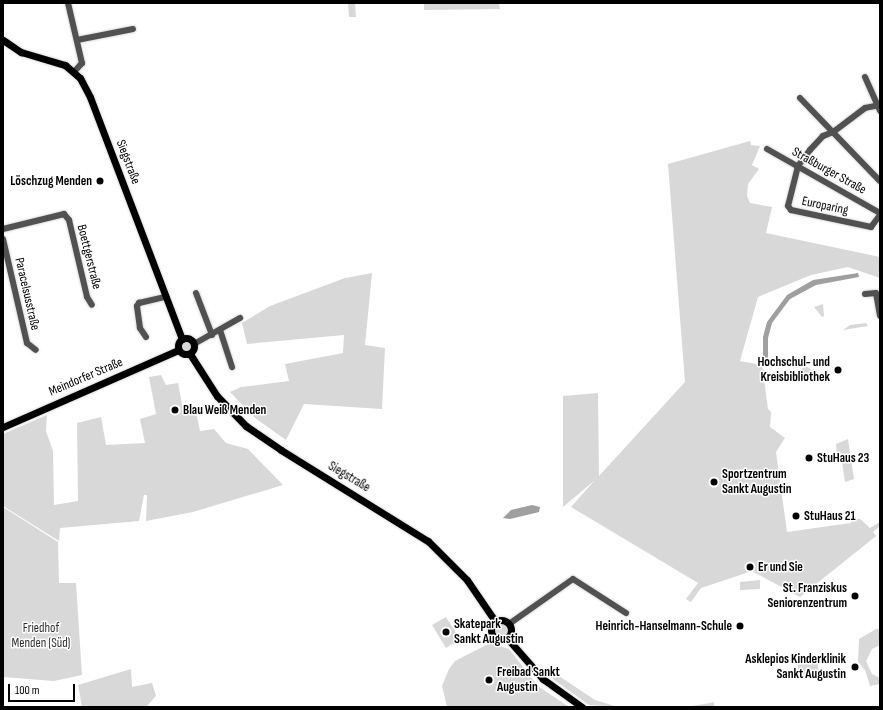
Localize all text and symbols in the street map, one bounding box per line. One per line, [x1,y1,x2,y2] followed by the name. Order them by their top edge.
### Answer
[112,138,144,186] street label: Siegstraße
[789,144,869,198] street label: Straßburger Straße
[10,173,92,189] place label: Löschzug Menden
[95,176,105,186] marker: Löschzug Menden
[800,193,850,219] street label: Europaring
[73,223,105,291] street label: Boettgerstraße
[11,256,43,332] street label: Paracelsusstraße
[47,354,125,400] street label: Meindorfer Straße
[757,355,830,386] place label: Hochschul- und Kreisbibliothek
[833,365,843,375] marker: Hochschul- und Kreisbibliothek
[183,402,266,418] place label: Blau Weiß Menden
[170,405,180,415] marker: Blau Weiß Menden
[817,450,869,466] place label: StuHaus 23
[804,453,814,463] marker: StuHaus 23
[325,458,373,496] street label: Siegstraße
[722,467,791,498] place label: Sportzentrum Sankt Augustin
[709,477,719,487] marker: Sportzentrum Sankt Augustin
[804,508,856,524] place label: StuHaus 21
[791,511,801,521] marker: StuHaus 21
[758,559,803,575] place label: Er und Sie
[745,562,755,572] marker: Er und Sie
[767,581,847,612] place label: St. Franziskus Seniorenzentrum
[850,591,860,601] marker: St. Franziskus Seniorenzentrum
[454,617,523,648] place label: Skatepark Sankt Augustin
[596,618,732,634] place label: Heinrich-Hanselmann-Schule
[12,621,70,652] park label: Friedhof Menden (Süd)
[735,621,745,631] marker: Heinrich-Hanselmann-Schule
[441,627,451,637] marker: Skatepark Sankt Augustin
[745,652,846,683] place label: Asklepios Kinderklinik Sankt Augustin
[849,661,861,673] marker: Asklepios Kinderklinik Sankt Augustin
[497,665,560,696] place label: Freibad Sankt Augustin
[484,675,494,685] marker: Freibad Sankt Augustin
[10,676,77,702] scale bar
[15,683,40,698] text: 100 m

